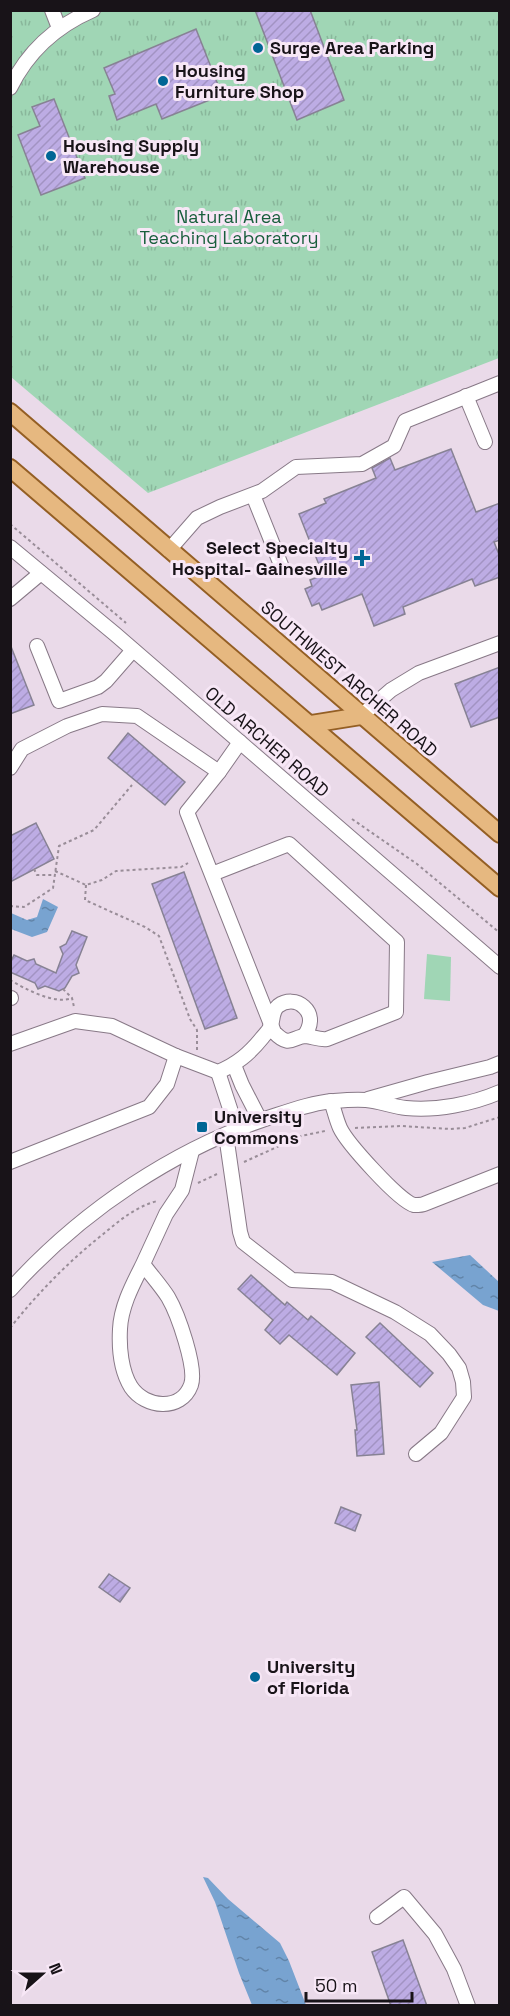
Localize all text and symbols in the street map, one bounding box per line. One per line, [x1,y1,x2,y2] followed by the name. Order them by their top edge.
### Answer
[270,36,434,59] place label: Surge Area Parking
[251,41,265,55] marker: Surge Area Parking
[175,59,304,103] place label: Housing Furniture Shop
[156,74,170,88] marker: Housing Furniture Shop
[63,134,199,178] place label: Housing Supply Warehouse
[44,149,58,163] marker: Housing Supply Warehouse
[140,205,319,249] park label: Natural Area Teaching Laboratory
[172,536,348,580] place label: Select Specialty Hospital- Gainesville
[353,549,371,567] marker: Select Specialty Hospital- Gainesville
[256,595,443,762] street label: SOUTHWEST ARCHER ROAD
[201,681,334,802] street label: OLD ARCHER ROAD
[214,1105,302,1149] place label: University Commons
[195,1120,209,1134] marker: University Commons
[267,1655,355,1699] place label: University of Florida
[248,1670,262,1684] marker: University of Florida
[12,1944,72,2004] north arrow
[44,1960,67,1978] text: N
[306,1965,412,2003] scale bar
[315,1974,357,1997] text: 50 m

